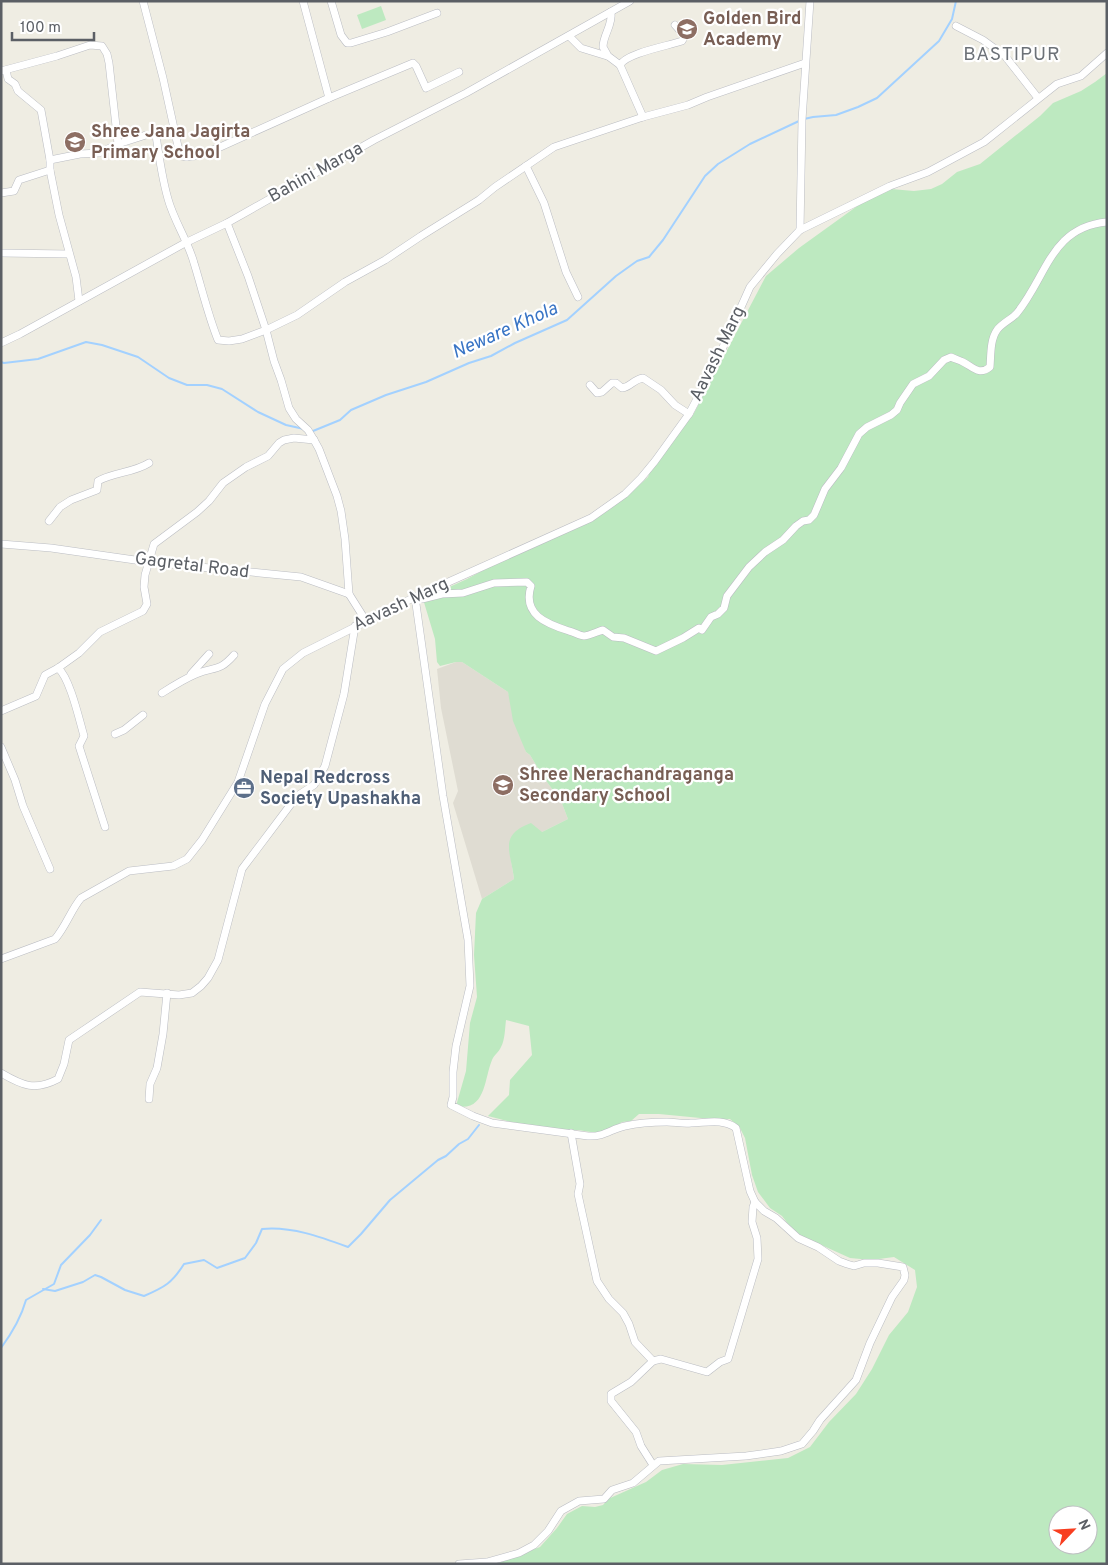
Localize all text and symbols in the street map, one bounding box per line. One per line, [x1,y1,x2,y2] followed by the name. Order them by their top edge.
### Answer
[703,8,801,52] place label: Golden Bird Academy
[12,10,95,42] scale bar
[675,17,699,41] school or university icon: Golden Bird Academy
[20,19,61,38] text: 100 m
[963,43,1061,67] district label: BASTIPUR
[91,121,250,165] place label: Shree Jana Jagirta Primary School
[63,130,87,154] school or university icon: Shree Jana Jagirta Primary School
[265,137,367,209] street label: Bahini Marga
[448,297,562,365] water label: Neware Khola
[685,303,751,405] street label: Aavash Marg
[133,548,251,584] street label: Gagretal Road
[349,573,453,637] street label: Aavash Marg
[519,764,734,808] place label: Shree Nerachandraganga Secondary School
[260,767,421,811] place label: Nepal Redcross Society Upashakha
[491,773,515,797] school or university icon: Shree Nerachandraganga Secondary School
[232,776,256,800] office icon: Nepal Redcross Society Upashakha
[1048,1505,1098,1555] north arrow
[1074,1517,1093,1533] text: N

